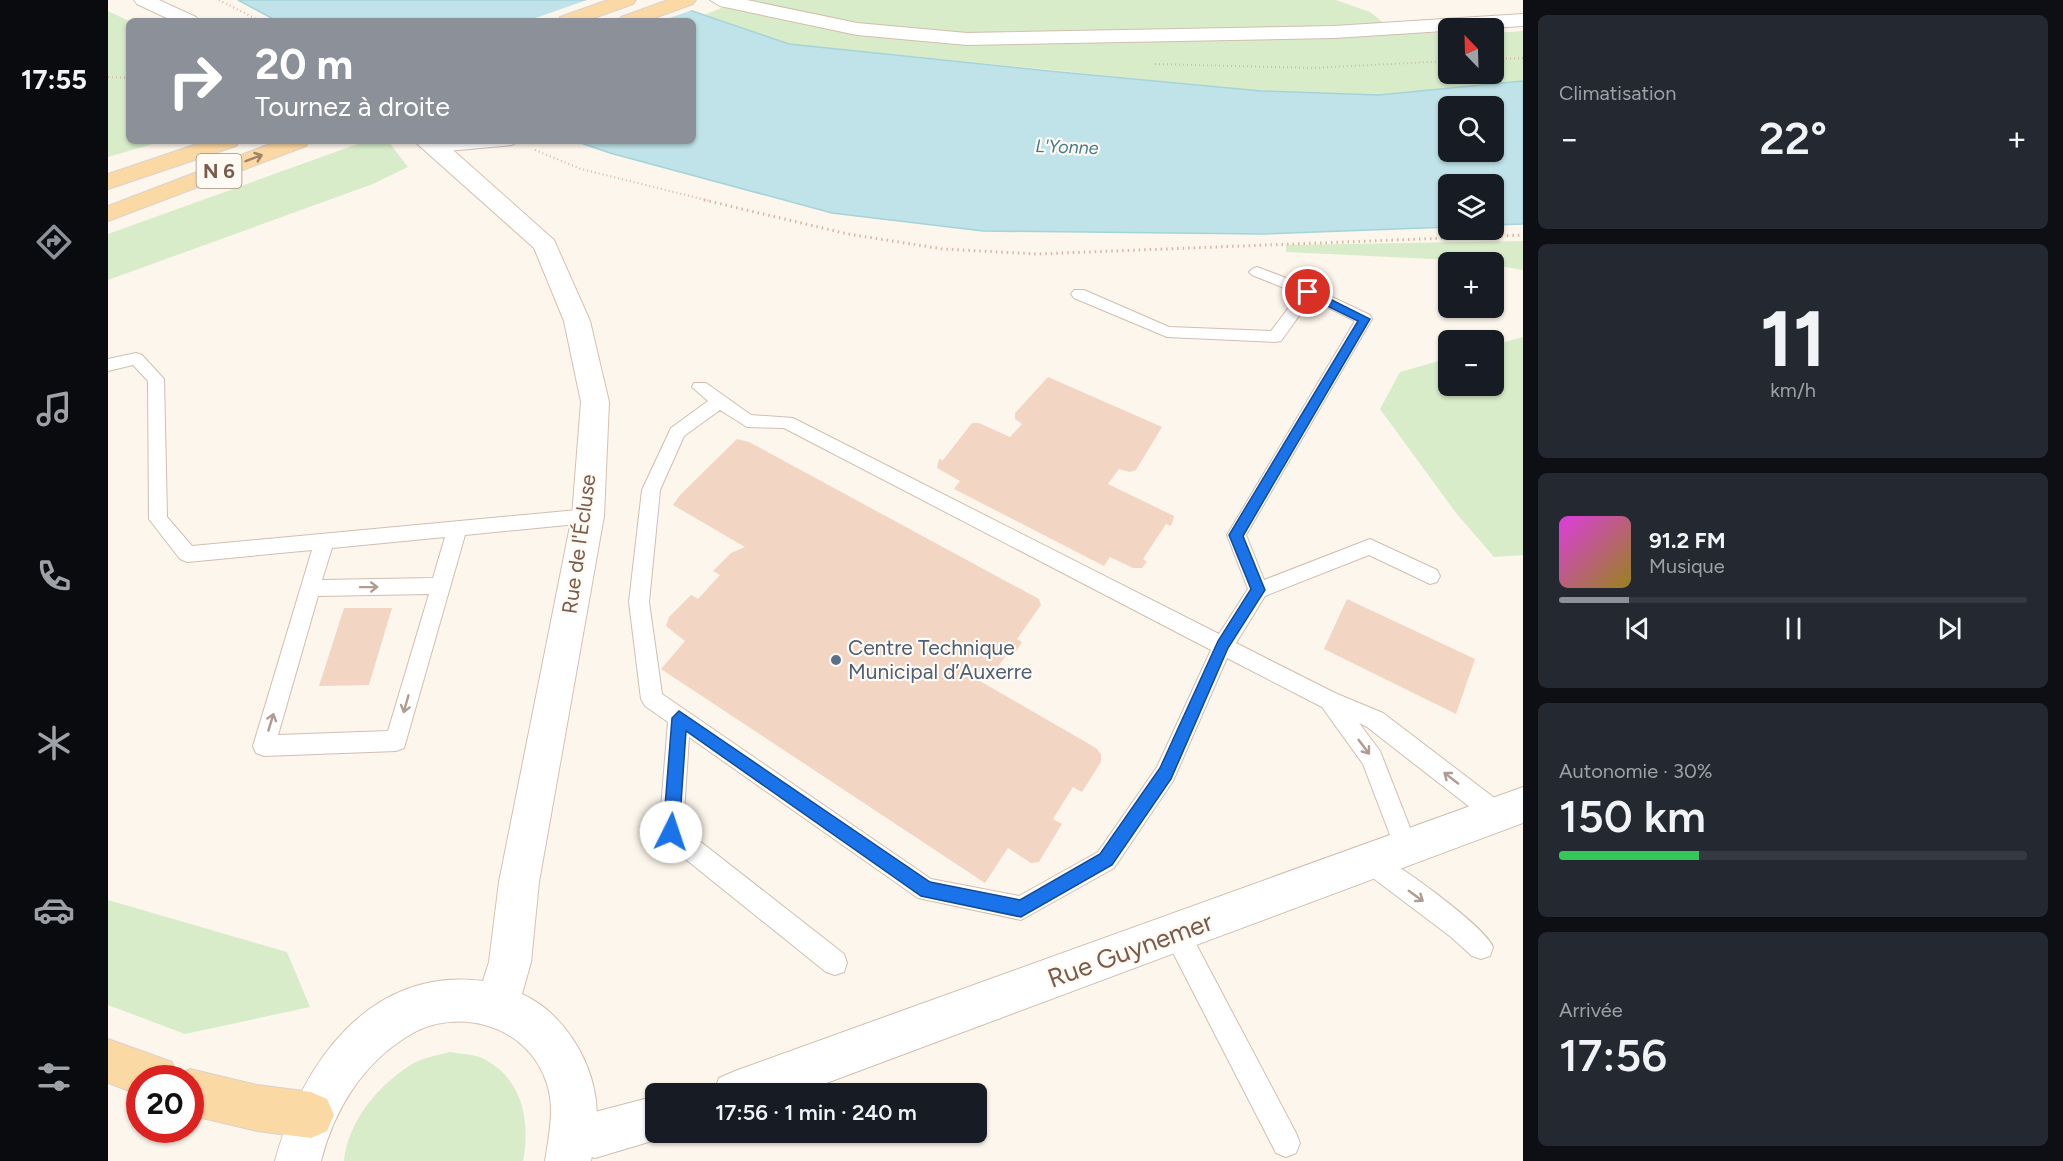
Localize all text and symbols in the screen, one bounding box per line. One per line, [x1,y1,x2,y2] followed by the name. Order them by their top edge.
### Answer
[1438,18,1504,84] north arrow
[1438,18,1504,396] map controls
[255,39,353,90] text: 20 m
[156,42,234,120] icon: right
[21,63,87,96] text: 17:55
[1559,81,1676,105] text: Climatisation
[255,90,450,123] text: Tournez à droite
[1438,96,1504,162] button: search
[1759,111,1827,165] text: 22°
[1559,119,1580,158] text: −
[2006,119,2027,158] text: +
[1035,135,1099,159] water label: L'Yonne
[244,151,263,162] one-way arrow
[196,154,242,188] road number: N 6
[1438,174,1504,240] button: layers
[33,221,75,263] icon: directions
[1438,252,1504,318] button: +
[1282,266,1333,317] pin
[1291,275,1324,308] icon: arrive
[1760,292,1826,386] text: 11
[1438,330,1504,396] button: −
[1770,378,1816,402] text: km/h
[33,388,75,430] icon: music
[556,473,601,615] street label: Rue de l'Écluse
[1649,527,1726,554] text: 91.2 FM
[1649,554,1725,578] text: Musique
[33,555,75,597] icon: phone
[358,581,378,593] one-way arrow
[1621,612,1654,645] icon: previous
[1777,612,1810,645] icon: pause
[1933,612,1966,645] icon: next
[848,635,1032,684] place label: Centre Technique Municipal d’Auxerre
[829,653,843,667] marker: Centre Technique Municipal d’Auxerre
[400,695,412,714] one-way arrow
[265,713,277,732] one-way arrow
[33,722,75,764] icon: climate
[1357,738,1370,754] one-way arrow
[1559,759,1713,783] text: Autonomie · 30%
[1443,772,1459,785] one-way arrow
[1559,789,1706,843] text: 150 km
[639,800,703,864] position arrow
[33,889,75,931] icon: car
[1408,890,1424,902] one-way arrow
[1043,905,1217,995] street label: Rue Guynemer
[1559,998,1623,1022] text: Arrivée
[1559,1028,1667,1082] text: 17:56
[33,1056,75,1098] icon: filters
[126,1065,204,1143] speed limit sign: 20
[715,1099,917,1126] text: 17:56 · 1 min · 240 m

